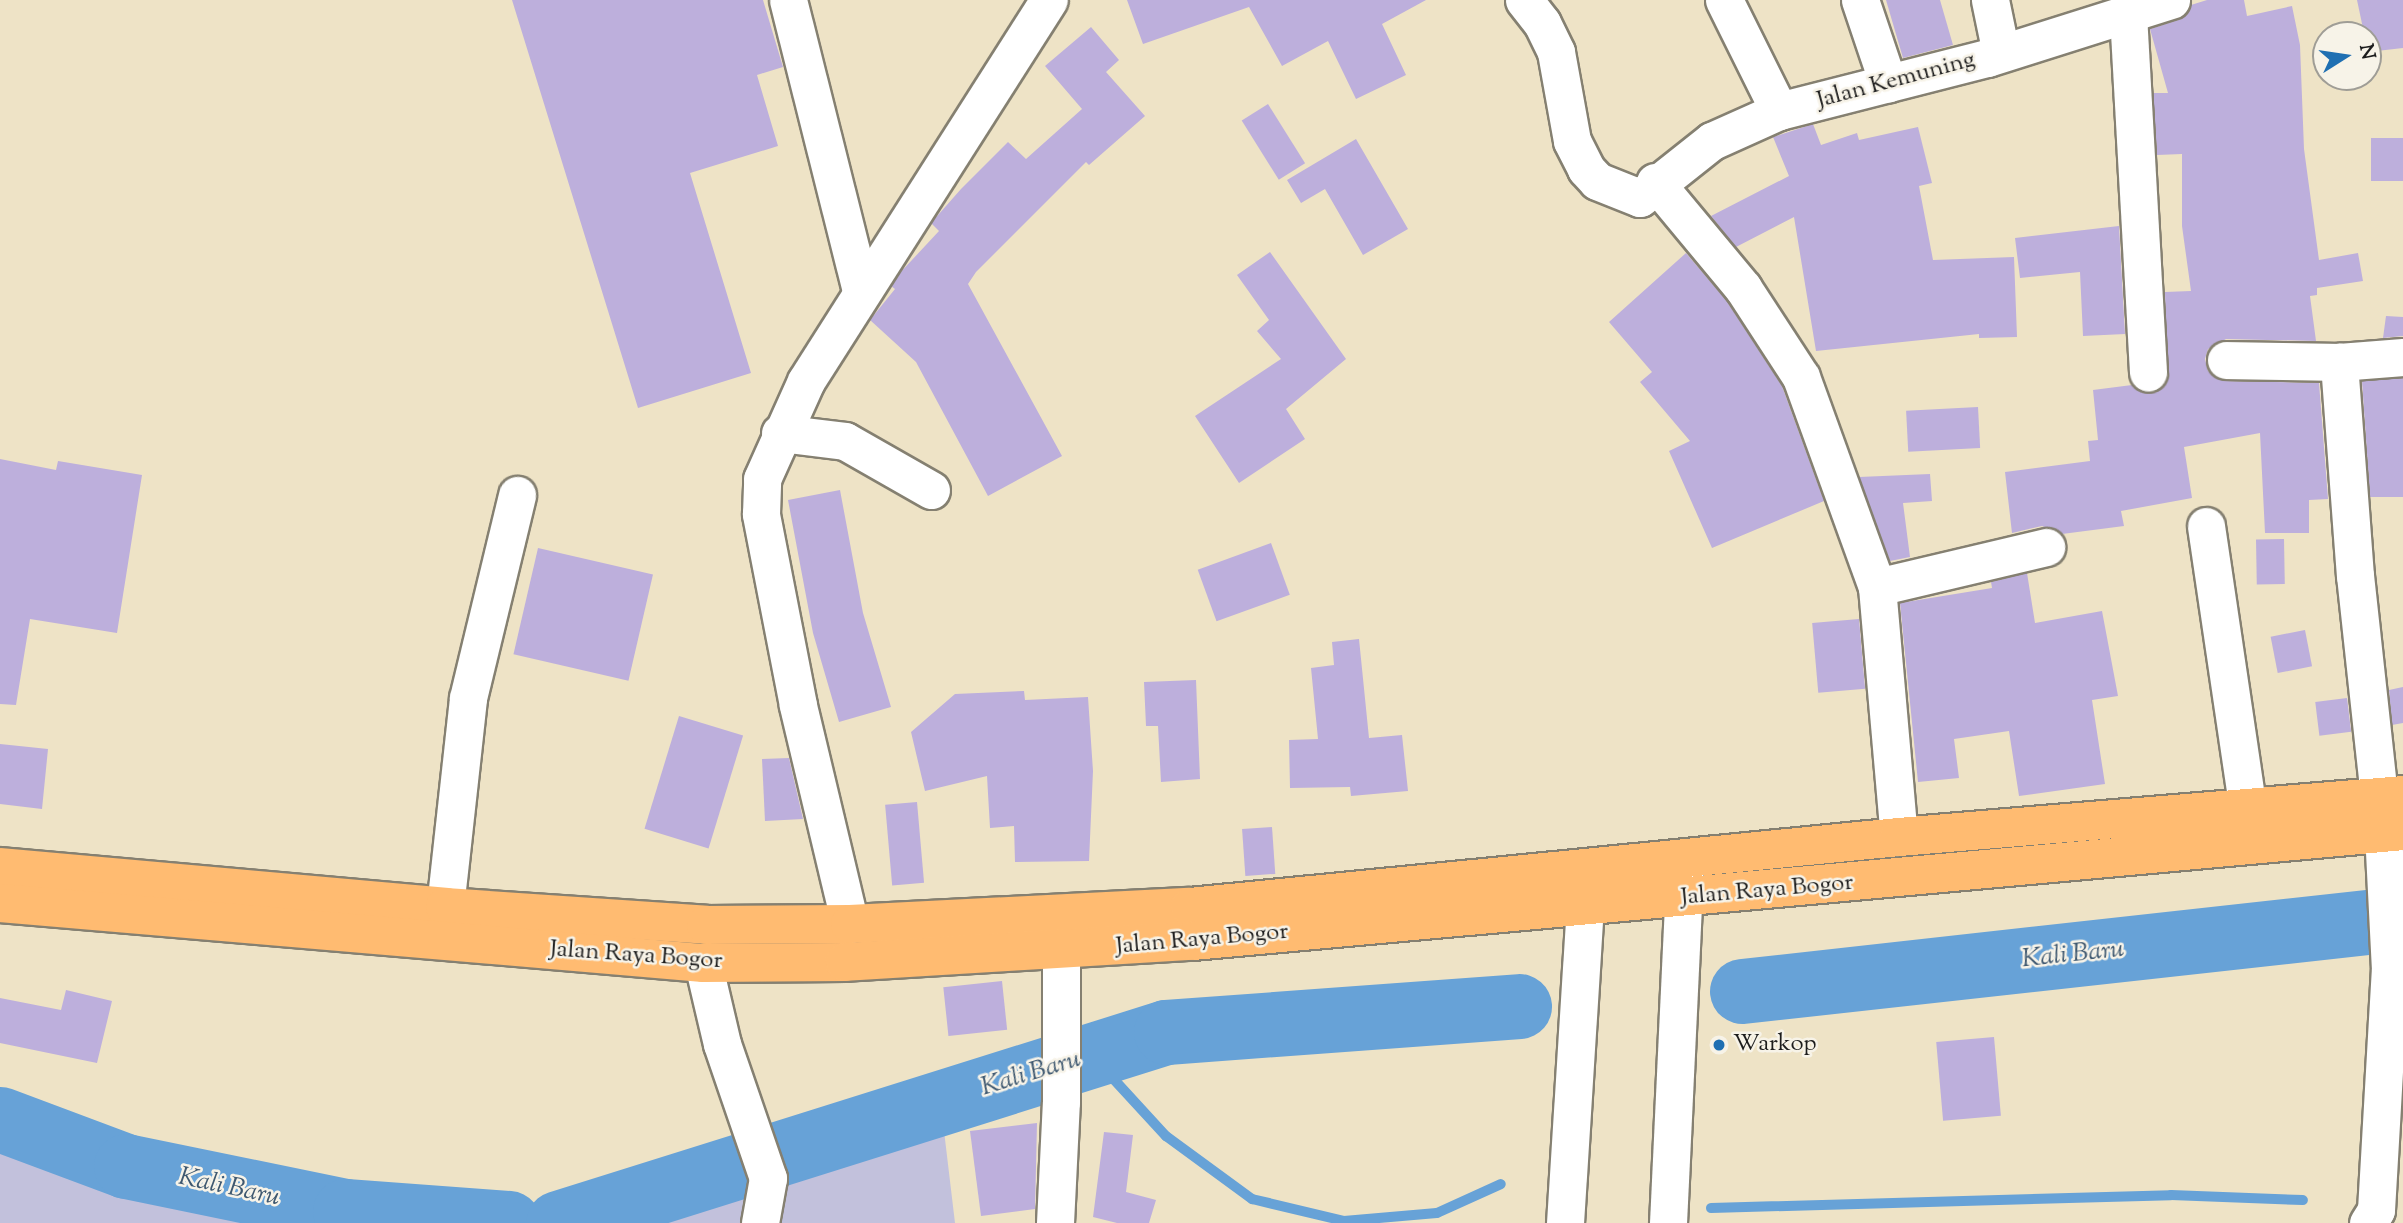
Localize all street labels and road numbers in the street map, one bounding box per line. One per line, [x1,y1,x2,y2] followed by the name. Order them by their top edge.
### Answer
[1814,46,1978,116] street label: Jalan Kemuning
[1680,869,1854,913] street label: Jalan Raya Bogor
[1115,918,1289,962] street label: Jalan Raya Bogor
[549,936,723,976] street label: Jalan Raya Bogor

